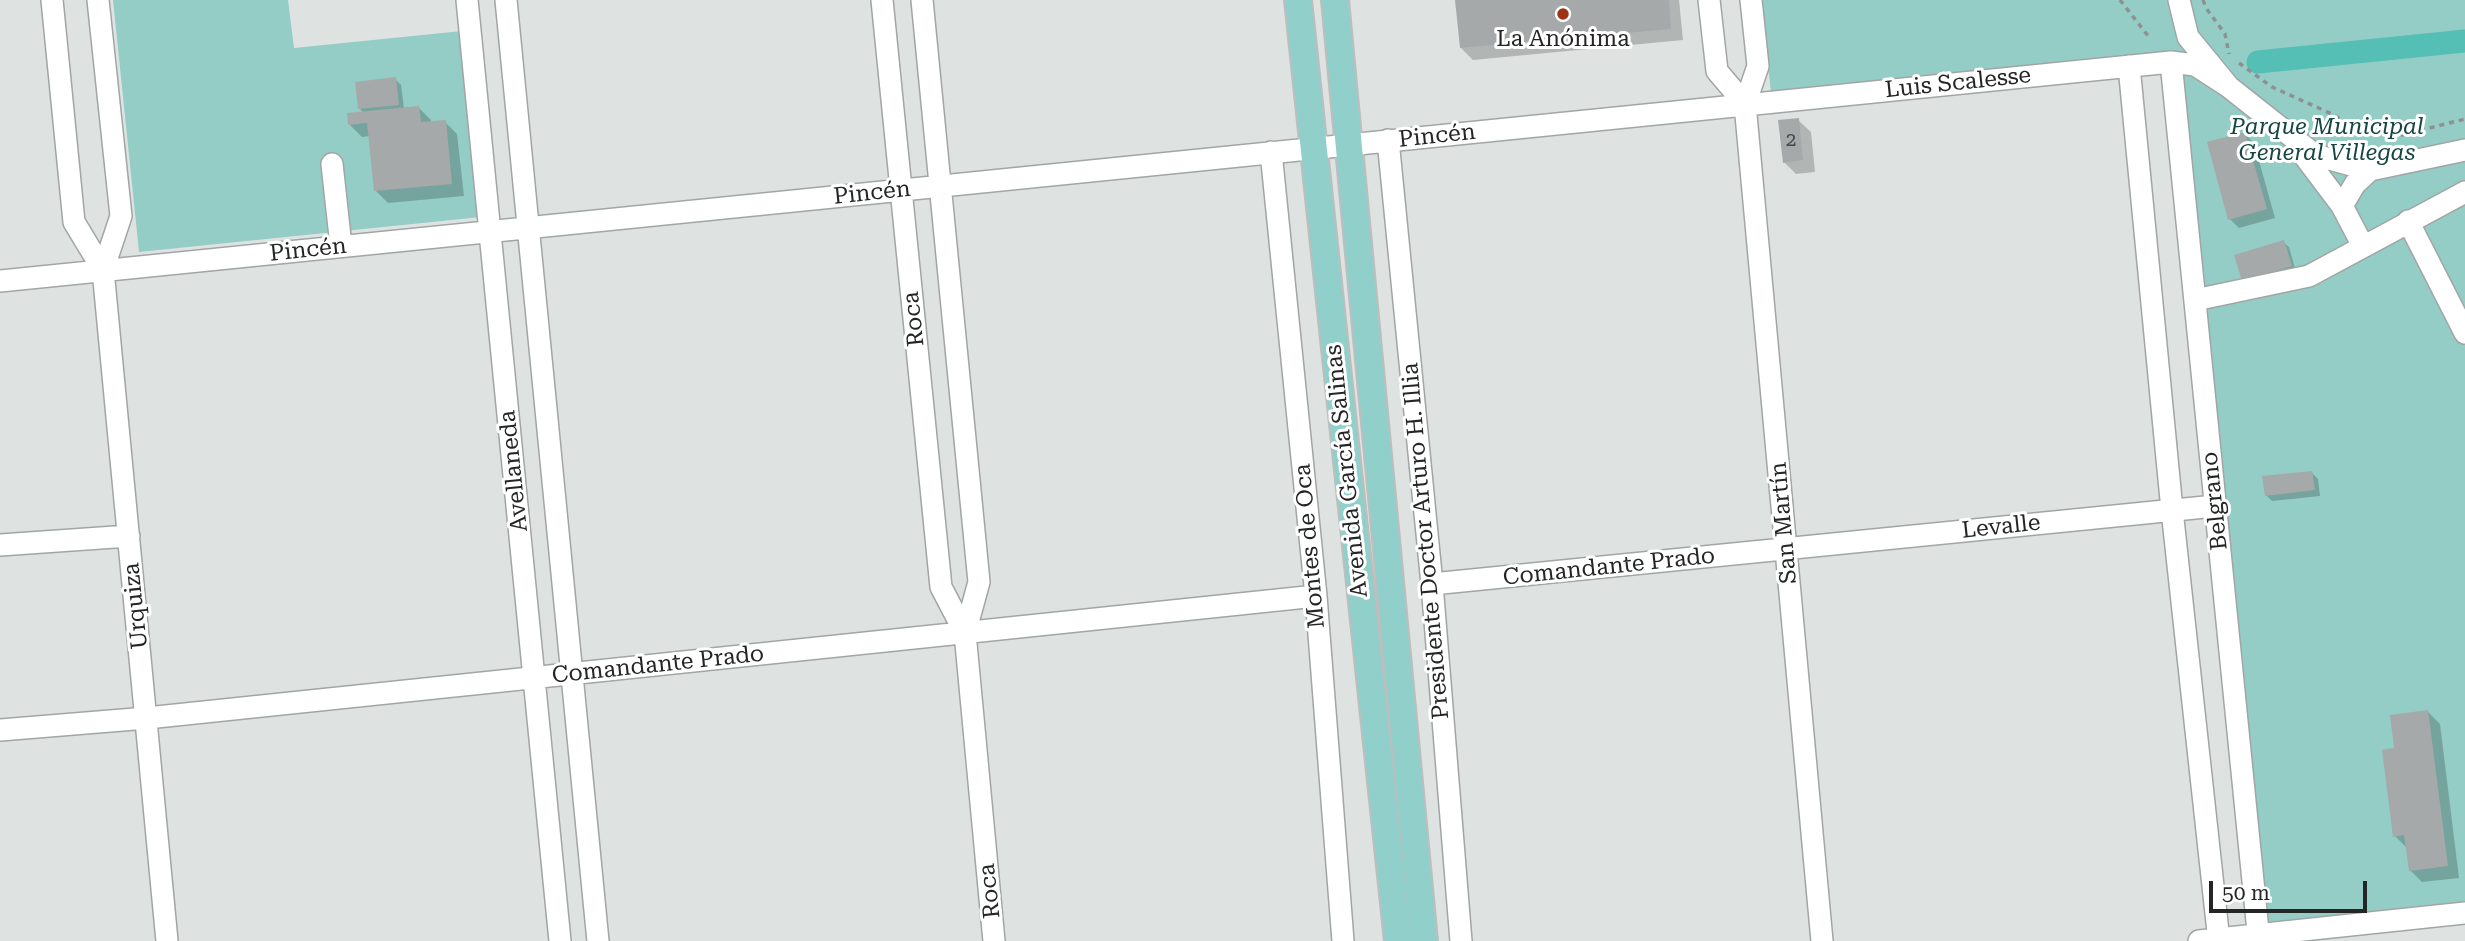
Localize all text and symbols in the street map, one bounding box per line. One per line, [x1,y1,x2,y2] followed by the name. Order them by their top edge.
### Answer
[1555,6,1571,22] marker: La Anónima
[1496,25,1630,53] place label: La Anónima
[1884,62,2032,104] street label: Luis Scalesse
[2230,113,2424,167] park label: Parque Municipal General Villegas
[1397,118,1477,154] street label: Pincén
[1786,129,1796,151] house number: 2
[832,175,912,211] street label: Pincén
[268,232,348,268] street label: Pincén
[897,290,931,348] street label: Roca
[1320,343,1374,599] street label: Avenida García Salinas
[1397,361,1455,721] street label: Presidente Doctor Arturo H. Illia
[494,409,534,533] street label: Avellaneda
[2196,450,2234,552] street label: Belgrano
[1765,461,1803,585] street label: San Martín
[1289,462,1331,630] street label: Montes de Oca
[1960,509,2042,545] street label: Levalle
[1502,542,1716,592] street label: Comandante Prado
[118,561,154,651] street label: Urquiza
[551,640,765,690] street label: Comandante Prado
[973,862,1007,920] street label: Roca
[2213,867,2370,911] scale bar
[2222,881,2270,905] text: 50 m

